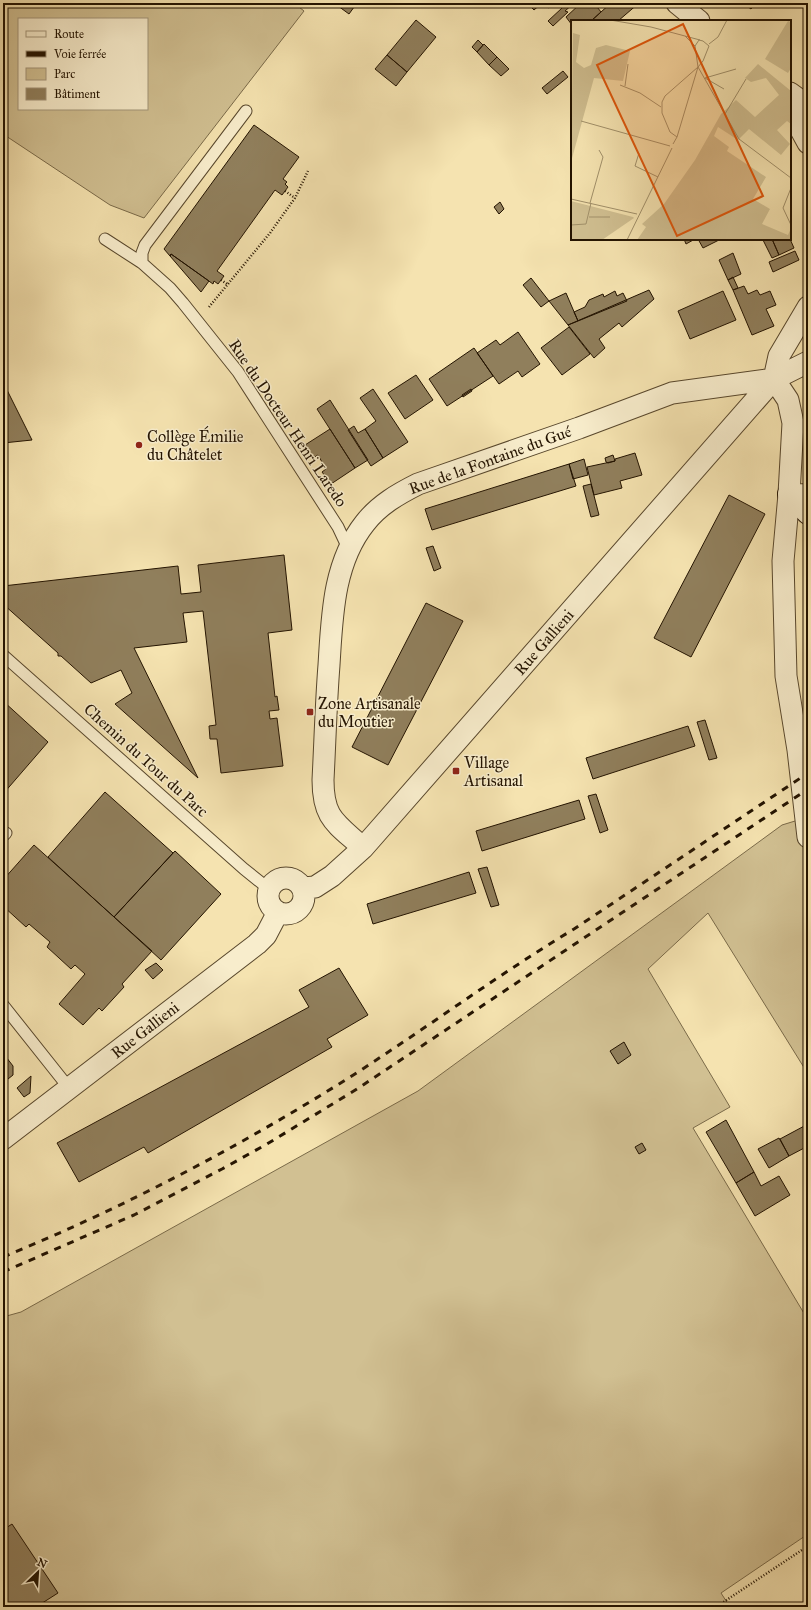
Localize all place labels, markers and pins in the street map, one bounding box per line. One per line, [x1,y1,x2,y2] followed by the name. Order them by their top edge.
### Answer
[147,425,244,464] place label: Collège Émilie du Châtelet
[134,440,144,450] marker: Collège Émilie du Châtelet
[318,694,421,731] place label: Zone Artisanale du Moutier
[305,707,315,717] marker: Zone Artisanale du Moutier
[463,753,524,790] place label: Village Artisanal
[451,766,461,776] marker: Village Artisanal

